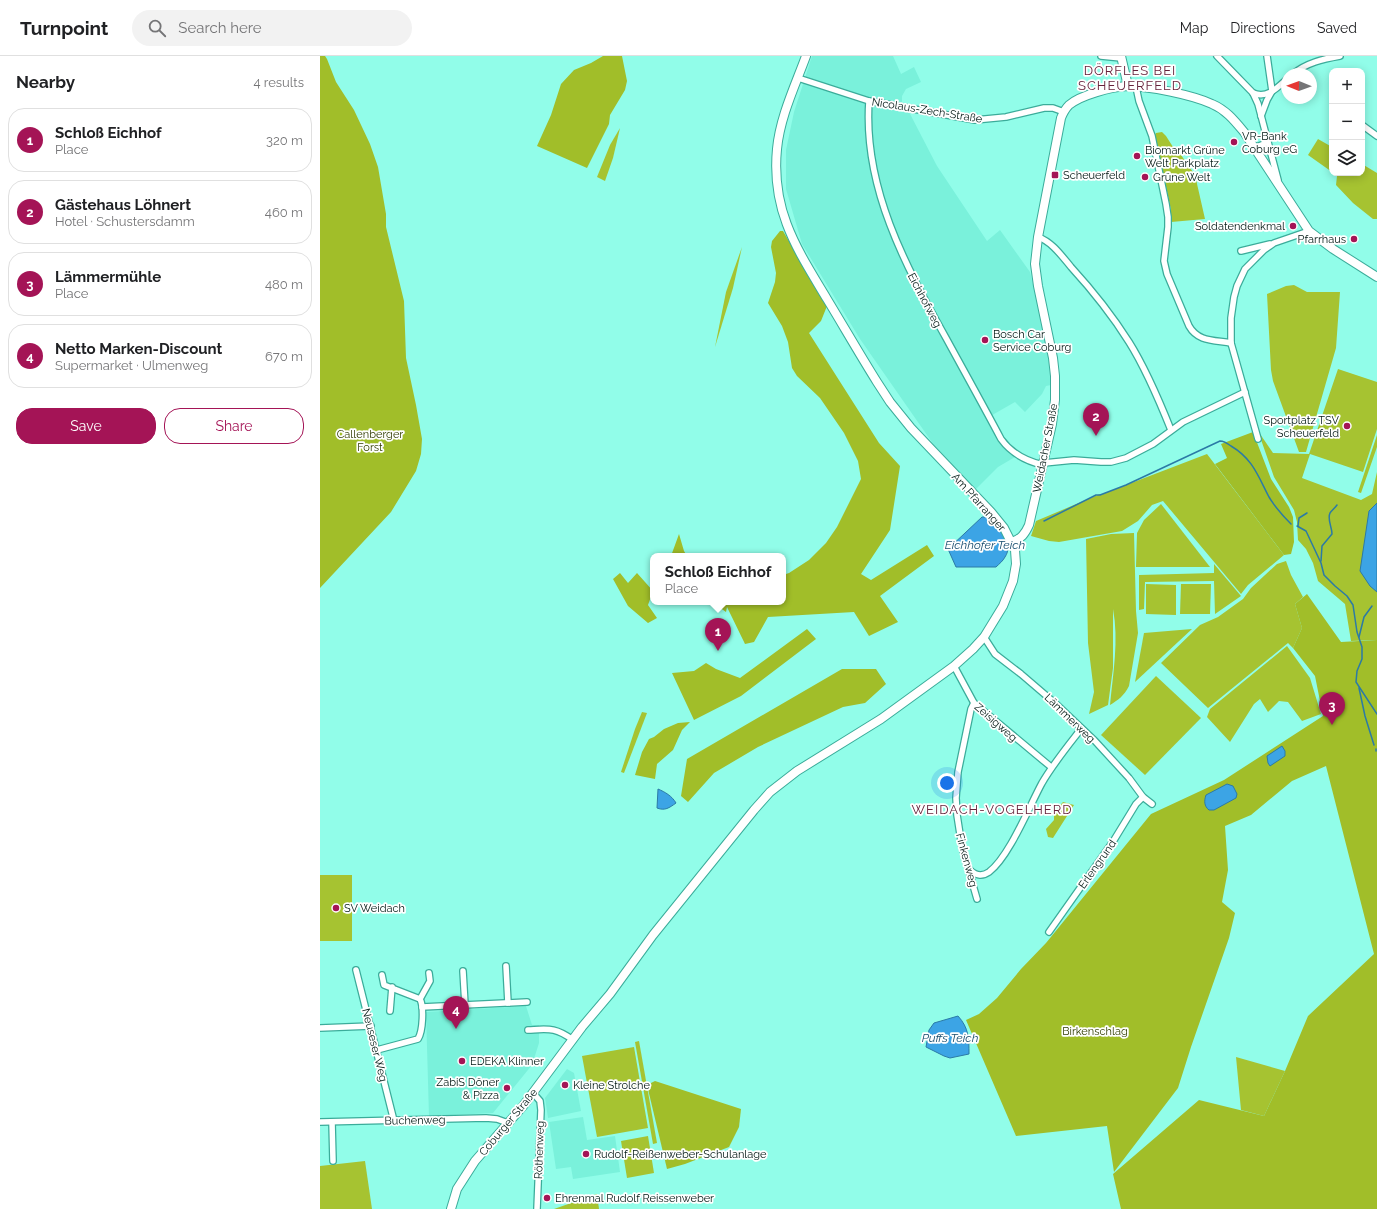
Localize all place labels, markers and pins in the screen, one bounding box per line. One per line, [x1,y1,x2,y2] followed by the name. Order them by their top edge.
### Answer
[1242,130,1297,156] place label: VR-Bank Coburg eG
[1229,137,1239,147] marker: VR-Bank Coburg eG
[1145,144,1225,170] place label: Biomarkt Grüne Welt Parkplatz
[1132,151,1142,161] marker: Biomarkt Grüne Welt Parkplatz
[1063,169,1125,182] place label: Scheuerfeld
[1050,170,1060,180] marker: Scheuerfeld
[1153,171,1211,184] place label: Grüne Welt
[1140,172,1150,182] marker: Grüne Welt
[1195,220,1285,233] place label: Soldatendenkmal
[1288,221,1298,231] marker: Soldatendenkmal
[1298,233,1346,246] place label: Pfarrhaus
[1349,234,1359,244] marker: Pfarrhaus
[993,328,1071,354] place label: Bosch Car Service Coburg
[980,335,990,345] marker: Bosch Car Service Coburg
[1083,403,1109,436] pin: 2
[1263,414,1340,440] place label: Sportplatz TSV Scheuerfeld
[1342,421,1352,431] marker: Sportplatz TSV Scheuerfeld
[705,618,731,651] pin: 1
[1319,692,1345,725] pin: 3
[344,902,405,915] place label: SV Weidach
[331,903,341,913] marker: SV Weidach
[443,996,469,1029] pin: 4
[470,1055,544,1068] place label: EDEKA Klinner
[457,1056,467,1066] marker: EDEKA Klinner
[436,1076,499,1102] place label: ZabiS Döner & Pizza
[573,1079,651,1092] place label: Kleine Strolche
[560,1080,570,1090] marker: Kleine Strolche
[502,1083,512,1093] marker: ZabiS Döner & Pizza
[594,1148,767,1161] place label: Rudolf-Reißenweber-Schulanlage
[581,1149,591,1159] marker: Rudolf-Reißenweber-Schulanlage
[555,1192,714,1205] place label: Ehrenmal Rudolf Reissenweber
[542,1193,552,1203] marker: Ehrenmal Rudolf Reissenweber

